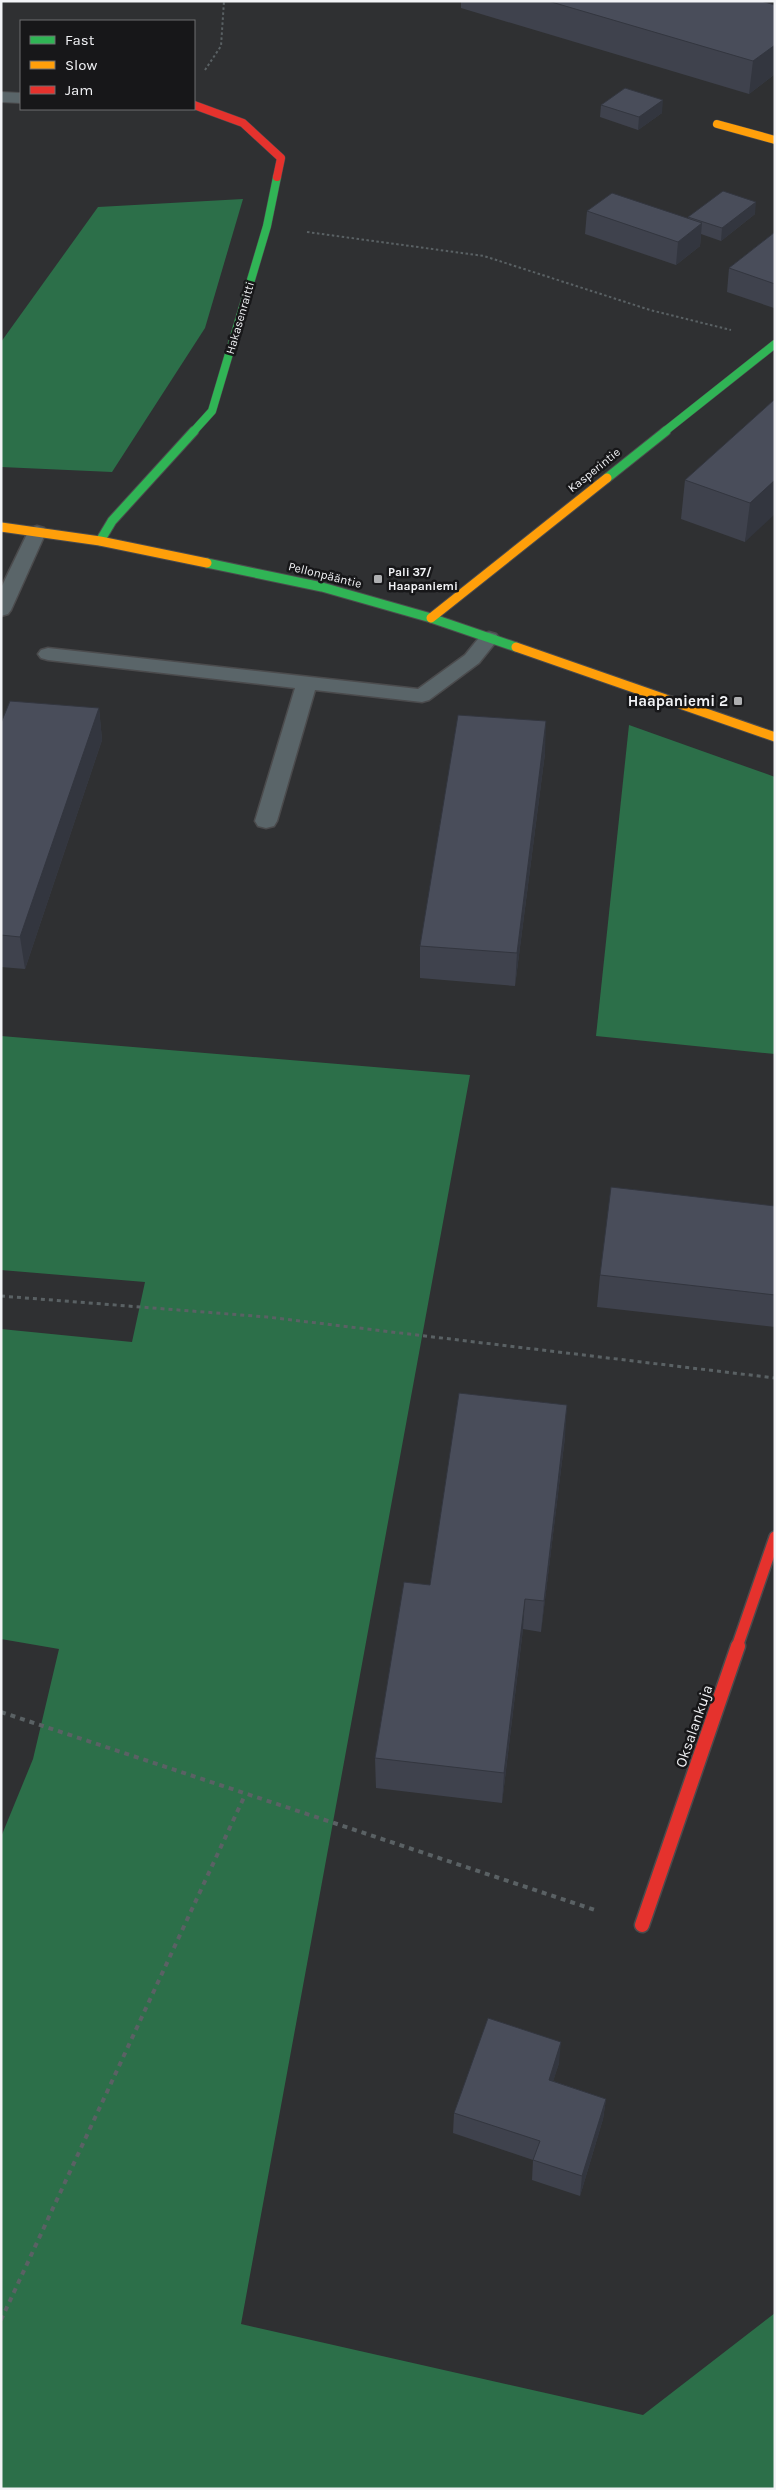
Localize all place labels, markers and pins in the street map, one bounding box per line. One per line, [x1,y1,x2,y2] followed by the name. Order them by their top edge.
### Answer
[388,565,458,593] place label: Pali 37/ Haapaniemi
[372,573,384,585] marker: Pali 37/ Haapaniemi
[628,692,728,710] place label: Haapaniemi 2
[732,695,744,707] marker: Haapaniemi 2

